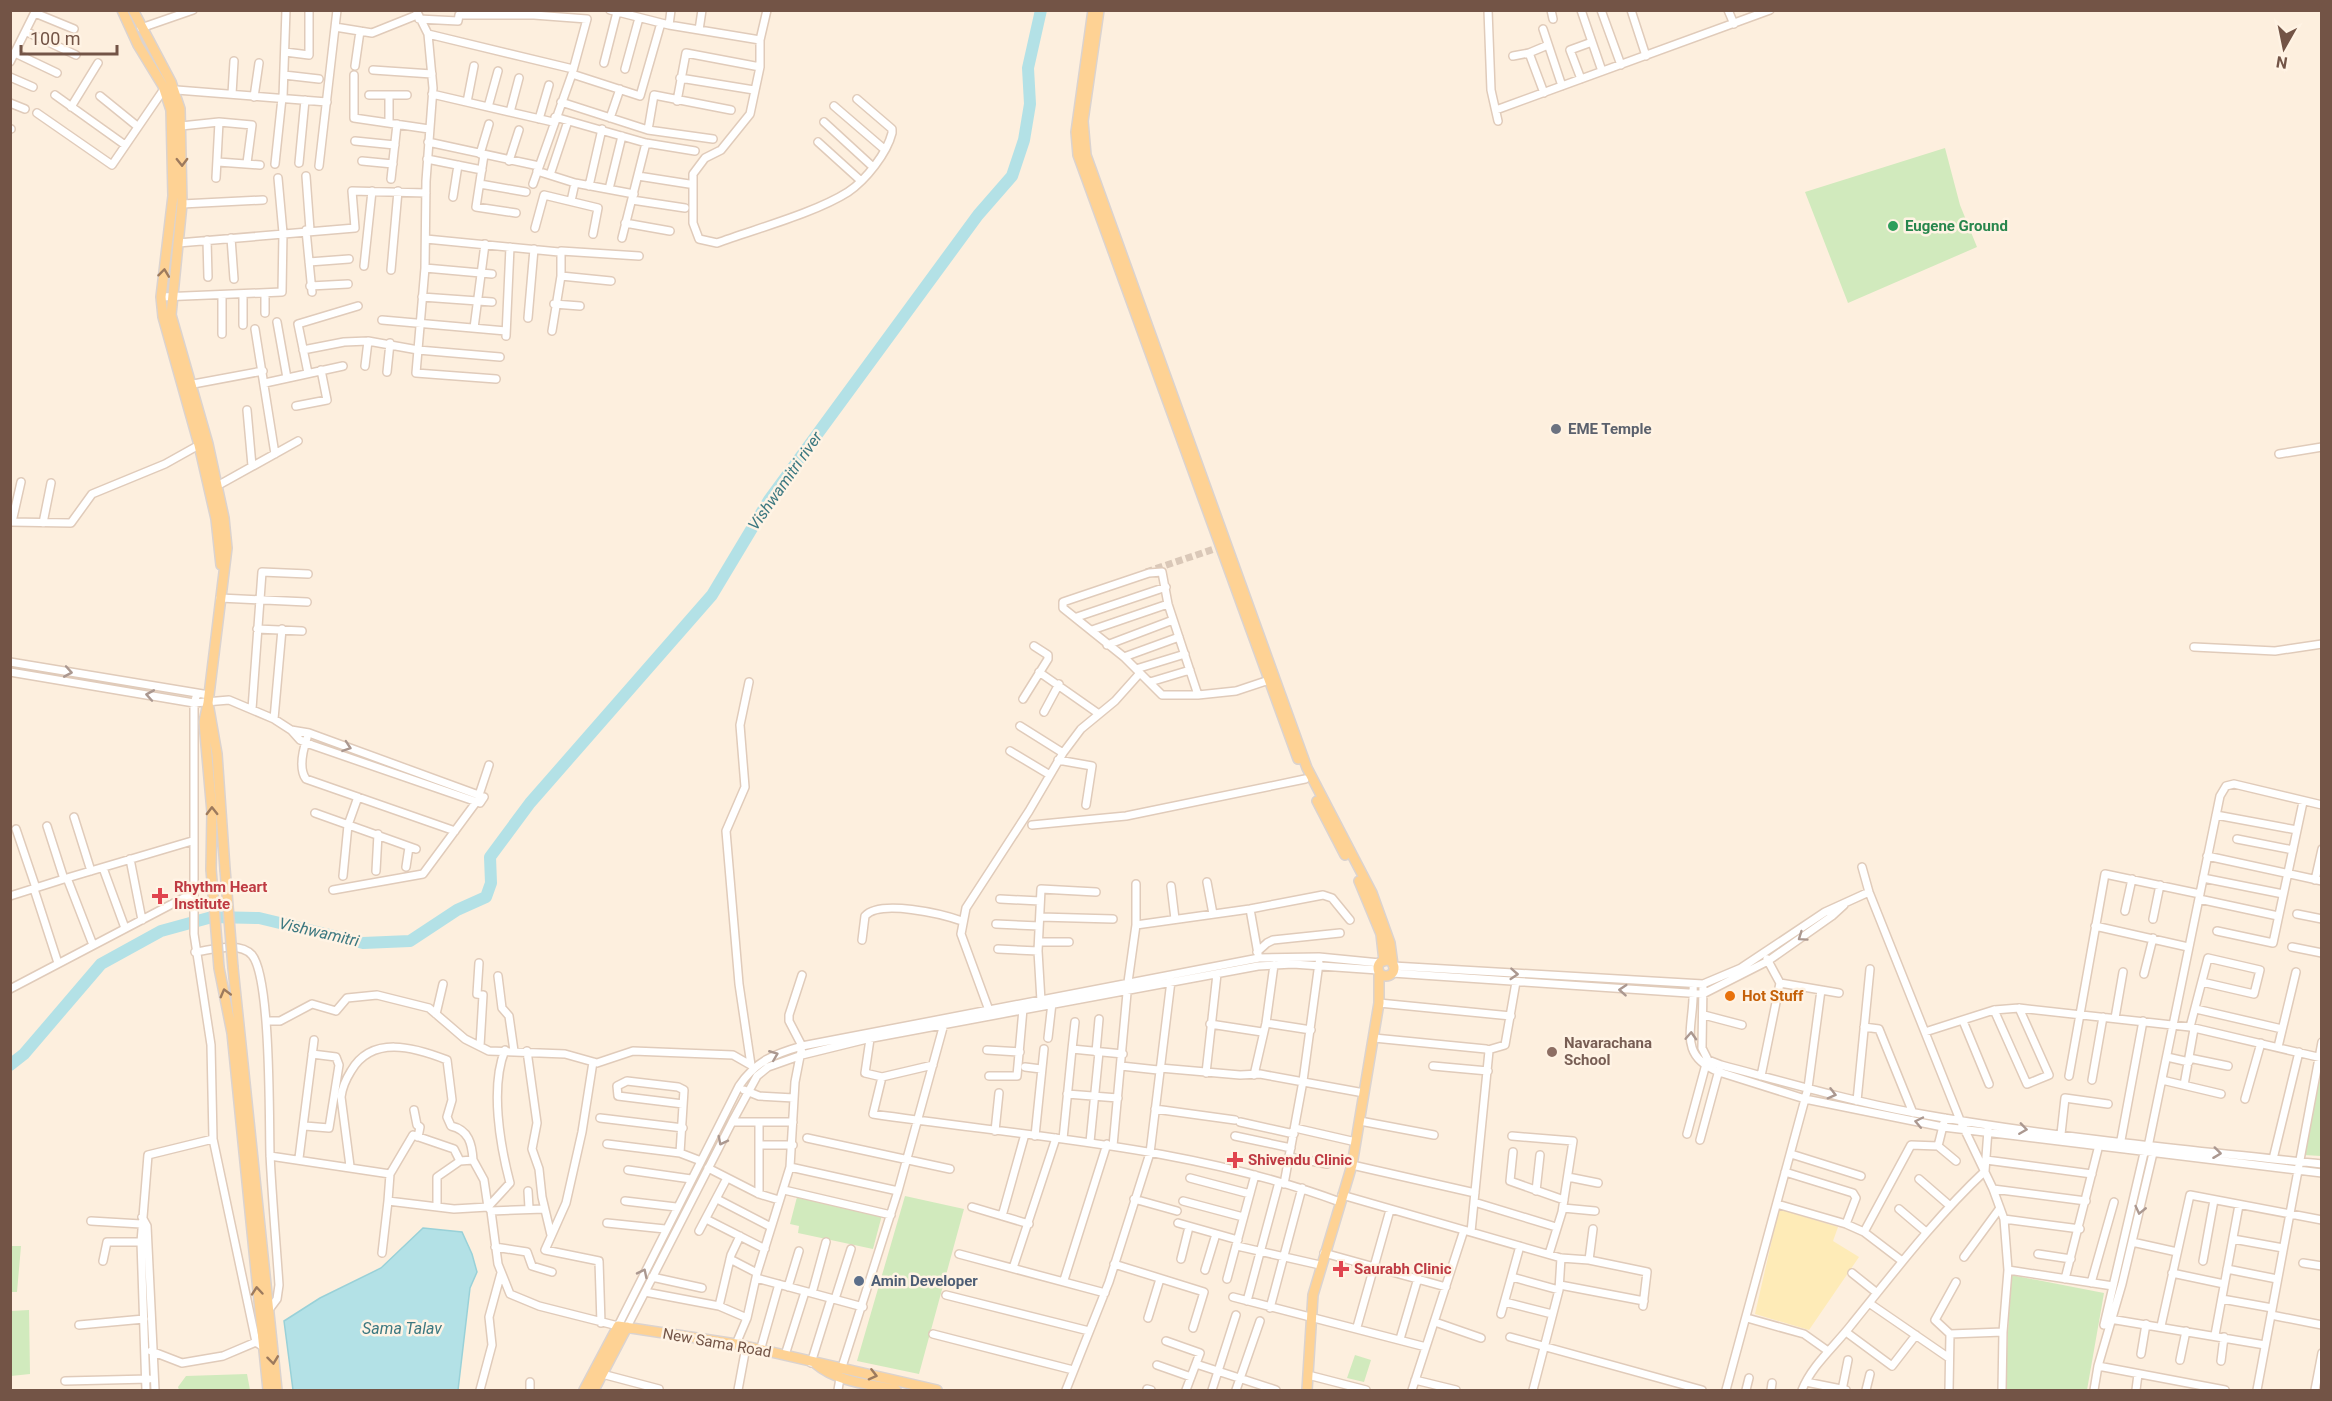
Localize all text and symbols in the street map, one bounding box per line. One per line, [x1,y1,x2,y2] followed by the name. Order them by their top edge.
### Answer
[21,18,117,56] scale bar
[2254,18,2314,78] north arrow
[30,28,81,49] text: 100 m
[2275,52,2289,73] text: N
[176,158,188,167] one-way arrow
[1905,217,2008,235] place label: Eugene Ground
[1886,219,1900,233] marker: Eugene Ground
[157,268,170,278] one-way arrow
[1568,420,1652,438] place label: EME Temple
[1549,422,1563,436] marker: EME Temple
[744,428,826,534] water label: Vishwamitri river
[63,665,73,678] one-way arrow
[145,690,155,702] one-way arrow
[341,739,352,752] one-way arrow
[206,806,218,815] one-way arrow
[174,878,267,913] place label: Rhythm Heart Institute
[151,887,169,905] marker: Rhythm Heart Institute
[277,914,361,951] water label: Vishwamitri
[1798,930,1809,941] one-way arrow
[1510,967,1519,980] one-way arrow
[1618,984,1627,997] one-way arrow
[1742,987,1804,1005] place label: Hot Stuff
[220,988,232,998] one-way arrow
[1723,989,1737,1003] marker: Hot Stuff
[1685,1032,1698,1041] one-way arrow
[1564,1034,1652,1069] place label: Navarachana School
[1545,1045,1559,1059] marker: Navarachana School
[767,1050,778,1062] one-way arrow
[1826,1087,1836,1100] one-way arrow
[1915,1117,1925,1130] one-way arrow
[2019,1122,2028,1134] one-way arrow
[718,1135,729,1145] one-way arrow
[2212,1146,2221,1159] one-way arrow
[1226,1151,1244,1169] marker: Shivendu Clinic
[1248,1151,1352,1169] place label: Shivendu Clinic
[2134,1205,2147,1215] one-way arrow
[1332,1260,1350,1278] marker: Saurabh Clinic
[1354,1260,1452,1278] place label: Saurabh Clinic
[636,1269,648,1280] one-way arrow
[871,1272,978,1290] place label: Amin Developer
[852,1274,866,1288] marker: Amin Developer
[251,1286,264,1295] one-way arrow
[362,1319,442,1338] water label: Sama Talav
[661,1325,773,1361] street label: New Sama Road
[266,1356,279,1365] one-way arrow
[868,1367,878,1380] one-way arrow

